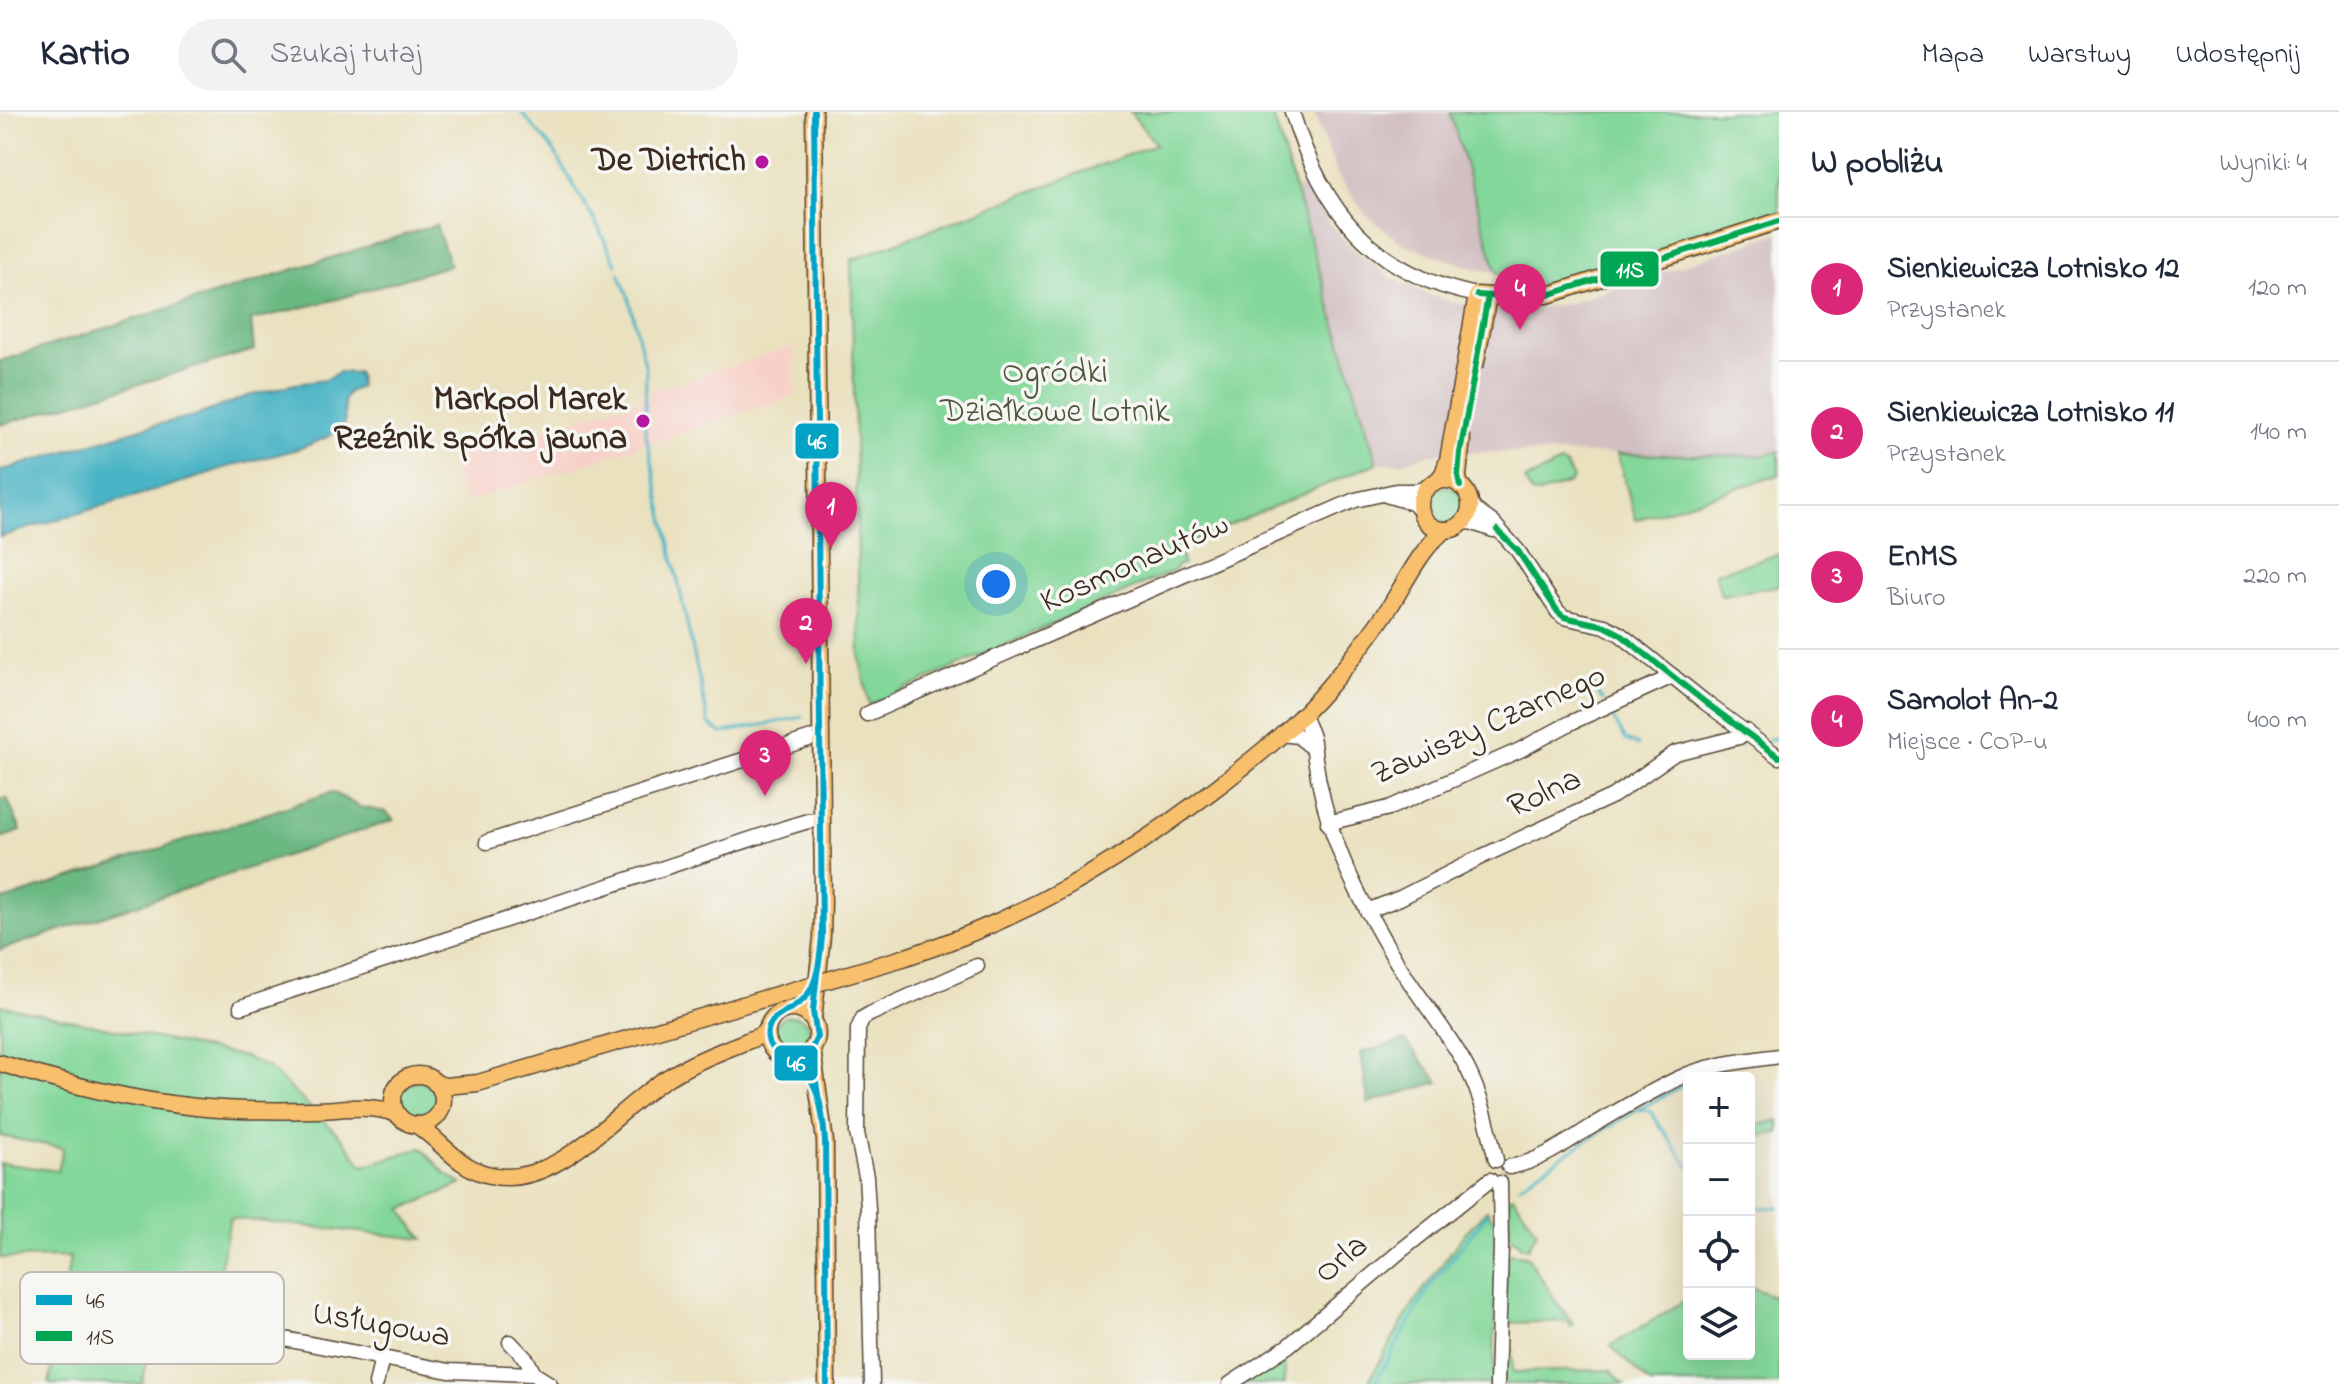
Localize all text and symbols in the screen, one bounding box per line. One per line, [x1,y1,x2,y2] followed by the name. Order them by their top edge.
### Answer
[178,19,738,91] search box
[40,27,130,83] text: Kartio
[206,33,250,77] icon: search
[270,33,421,77] text: Szukaj tutaj
[1922,35,1984,76] text: Mapa
[2028,35,2131,76] text: Warstwy
[2175,35,2299,76] text: Udostępnij
[590,137,746,187] place label: De Dietrich
[1811,139,1943,189] text: W pobliżu
[2219,145,2307,183] text: Wyniki: 4
[753,153,771,171] marker: De Dietrich
[1887,248,2179,292] text: Sienkiewicza Lotnisko 12
[1599,250,1660,288] line badge: 11S
[1616,256,1644,288] text: 11S
[1494,264,1546,330] pin: 4
[1833,270,1841,308] text: 1
[2248,270,2307,308] text: 120 m
[1887,292,2006,330] text: Przystanek
[939,349,1170,438] park label: Ogródki Działkowe Lotnik
[334,376,628,465] place label: Markpol Marek Rzeźnik spółka jawna
[1887,392,2174,436] text: Sienkiewicza Lotnisko 11
[634,412,652,430] marker: Markpol Marek Rzeźnik spółka jawna
[1831,414,1843,452] text: 2
[2250,414,2307,452] text: 140 m
[794,422,840,460] line badge: 46
[808,428,827,460] text: 46
[1887,436,2006,474] text: Przystanek
[805,482,857,548] pin: 1
[1033,500,1237,628] street label: Kosmonautów
[1887,536,1957,580] text: EnMS
[1832,558,1842,596] text: 3
[2243,558,2307,596] text: 220 m
[976,564,1016,604] your location
[1887,580,1946,618] text: Biuro
[780,598,832,664] pin: 2
[1364,652,1614,800] street label: Zawiszy Czarnego
[1887,680,2058,724] text: Samolot An-2
[1832,702,1842,740] text: 4
[2247,702,2307,740] text: 400 m
[1887,724,2048,762] text: Miejsce · COP-u
[739,730,791,796] pin: 3
[1500,755,1590,833] street label: Rolna
[773,1044,819,1082] line badge: 46
[787,1050,806,1082] text: 46
[1683,1072,1755,1360] map controls
[1683,1072,1755,1144] button: +
[1683,1144,1755,1216] button: −
[1683,1216,1755,1288] button: locate
[1304,1223,1380,1297] street label: Orla
[20,1272,284,1364] legend
[86,1287,105,1319] text: 46
[1683,1288,1755,1360] button: layers
[308,1289,454,1363] street label: Usługowa
[86,1323,114,1355] text: 11S

